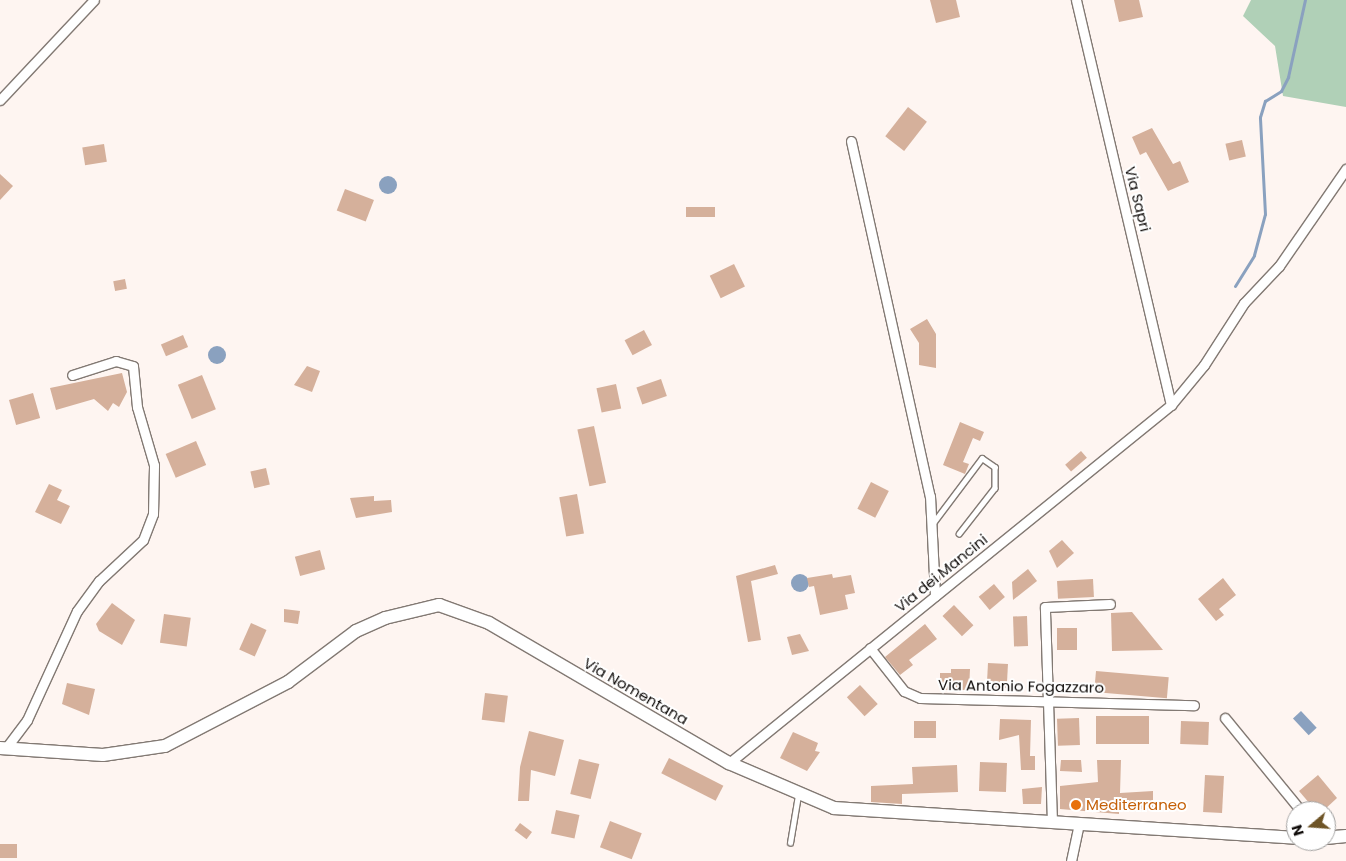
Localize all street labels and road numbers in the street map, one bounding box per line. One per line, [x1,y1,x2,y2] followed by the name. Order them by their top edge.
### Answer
[1121,165,1155,233] street label: Via Sapri
[891,530,991,616] street label: Via dei Mancini
[580,654,692,728] street label: Via Nomentana
[938,676,1104,696] street label: Via Antonio Fogazzaro

